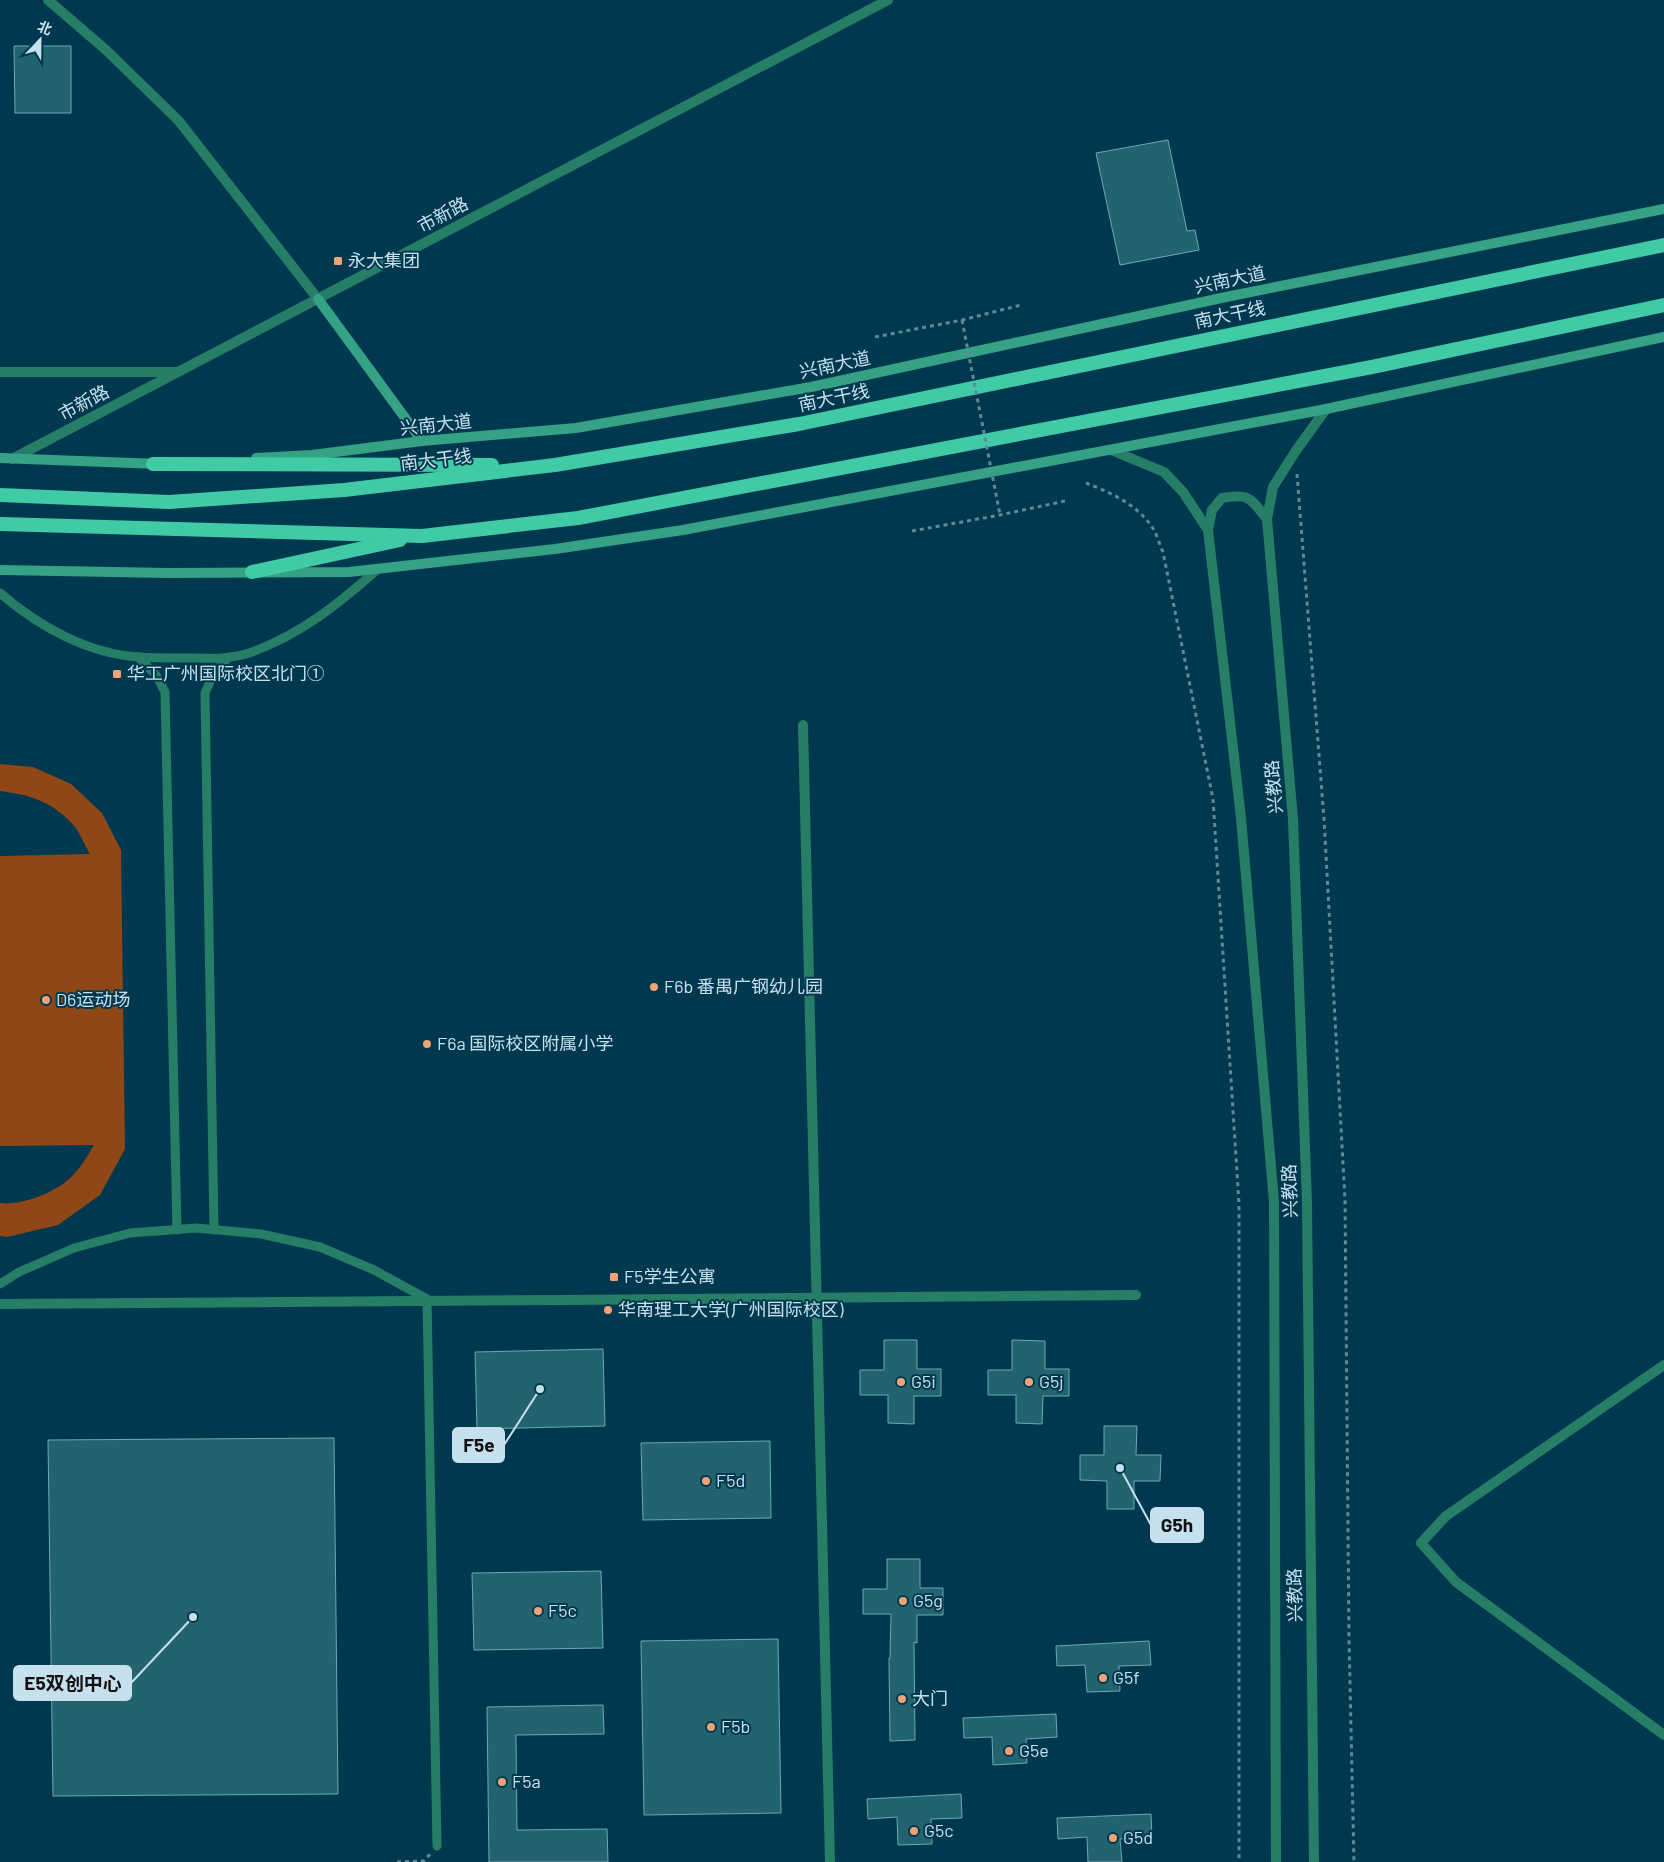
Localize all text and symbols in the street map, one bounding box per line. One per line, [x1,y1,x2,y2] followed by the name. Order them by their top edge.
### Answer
[15,15,65,65] north arrow
[35,17,55,38] text: 北
[414,192,472,237] street label: 市新路
[348,249,420,271] place label: 永大集团
[332,255,344,267] marker: 永大集团
[1192,261,1267,297] street label: 兴南大道
[1192,296,1267,332] street label: 南大干线
[797,346,872,382] street label: 兴南大道
[796,379,871,415] street label: 南大干线
[55,380,113,425] street label: 市新路
[399,409,473,439] street label: 兴南大道
[399,444,473,474] street label: 南大干线
[127,662,325,684] place label: 华工广州国际校区北门①
[111,668,123,680] marker: 华工广州国际校区北门①
[1260,759,1286,815] street label: 兴教路
[664,975,823,997] place label: F6b 番禺广钢幼儿园
[648,981,660,993] marker: F6b 番禺广钢幼儿园
[56,988,130,1010] place label: D6运动场
[40,994,52,1006] marker: D6运动场
[437,1032,613,1054] place label: F6a 国际校区附属小学
[421,1038,433,1050] marker: F6a 国际校区附属小学
[1277,1164,1301,1218] street label: 兴教路
[624,1265,715,1287] place label: F5学生公寓
[608,1271,620,1283] marker: F5学生公寓
[618,1298,844,1320] place label: 华南理工大学(广州国际校区)
[602,1304,614,1316] marker: 华南理工大学(广州国际校区)
[911,1370,936,1392] place label: G5i
[1039,1370,1064,1392] place label: G5j
[895,1376,907,1388] marker: G5i
[1023,1376,1035,1388] marker: G5j
[453,1428,504,1462] callout: F5e
[463,1433,495,1456] text: F5e
[716,1469,745,1491] place label: F5d
[700,1475,712,1487] marker: F5d
[1151,1508,1203,1542] callout: G5h
[1161,1513,1193,1536] text: G5h
[1283,1568,1305,1622] street label: 兴教路
[913,1589,943,1611] place label: G5g
[897,1595,909,1607] marker: G5g
[548,1599,577,1621] place label: F5c
[532,1605,544,1617] marker: F5c
[14,1666,131,1700] callout: E5双创中心
[1113,1666,1140,1688] place label: G5f
[24,1671,122,1694] text: E5双创中心
[1097,1672,1109,1684] marker: G5f
[912,1687,948,1709] place label: 大门
[896,1693,908,1705] marker: 大门
[721,1715,750,1737] place label: F5b
[705,1721,717,1733] marker: F5b
[1019,1739,1049,1761] place label: G5e
[1003,1745,1015,1757] marker: G5e
[512,1770,541,1792] place label: F5a
[496,1776,508,1788] marker: F5a
[924,1819,954,1841] place label: G5c
[908,1825,920,1837] marker: G5c
[1123,1826,1153,1848] place label: G5d
[1107,1832,1119,1844] marker: G5d

